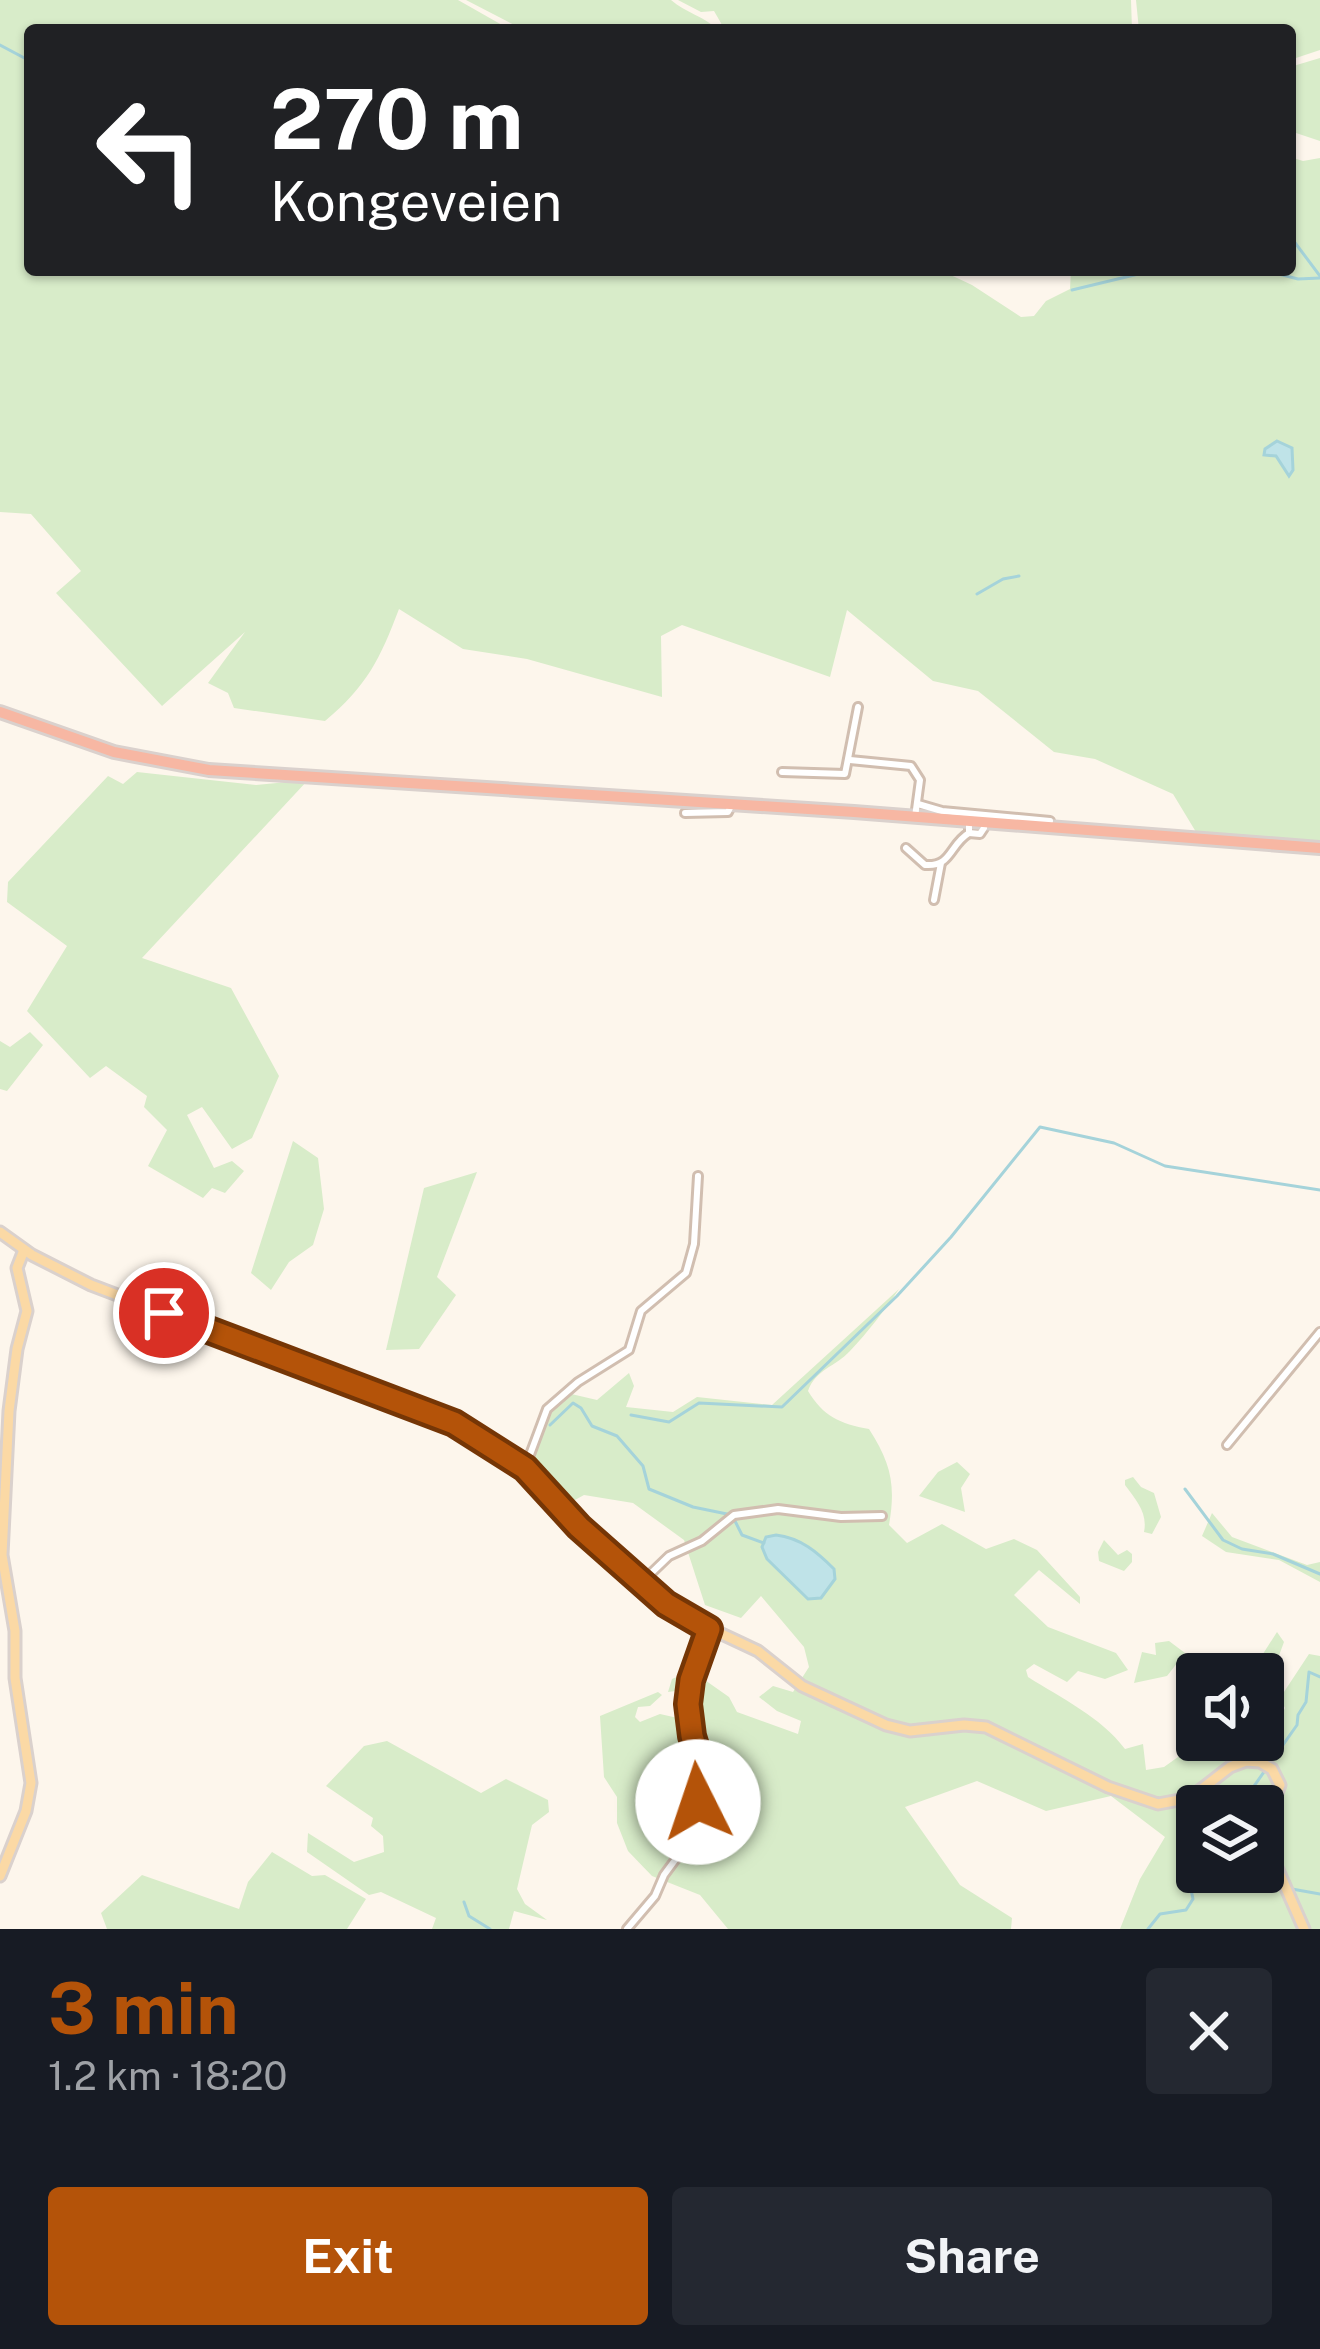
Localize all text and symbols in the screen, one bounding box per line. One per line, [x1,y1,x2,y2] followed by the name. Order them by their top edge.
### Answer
[270,69,523,168] text: 270 m
[72,72,228,228] icon: left
[270,170,562,233] text: Kongeveien
[113,1262,215,1364] pin
[131,1280,197,1346] icon: arrive
[1176,1653,1284,1893] map controls
[1176,1653,1284,1761] button: sound
[635,1739,761,1865] position arrow
[1176,1785,1284,1893] button: layers
[48,1966,239,2050] text: 3 min
[1146,1968,1272,2094] button: close
[48,2053,287,2099] text: 1.2 km · 18:20
[48,2187,648,2325] button: Exit
[672,2187,1272,2325] button: Share

